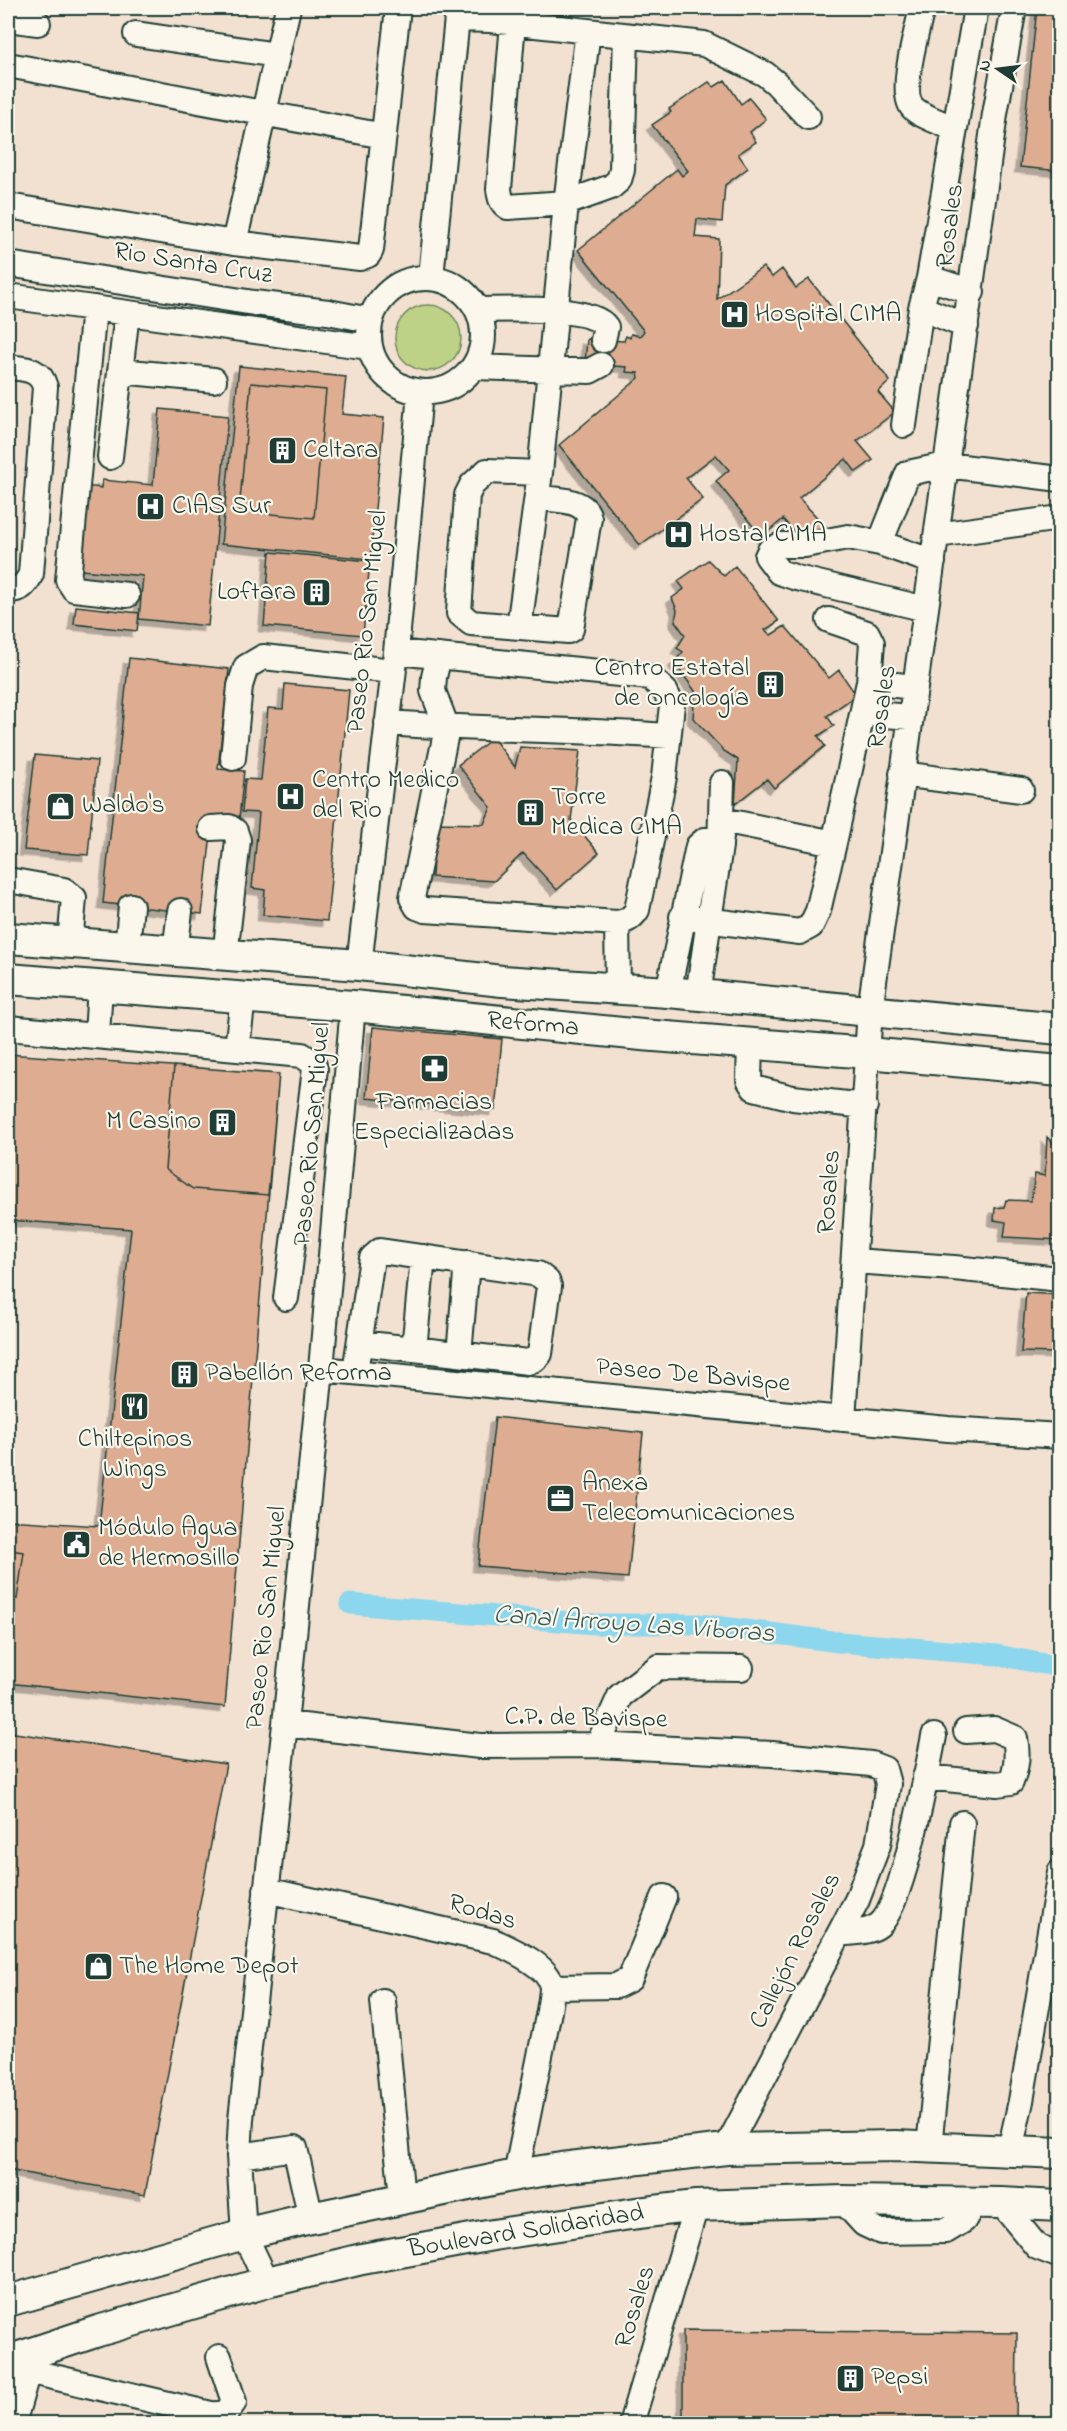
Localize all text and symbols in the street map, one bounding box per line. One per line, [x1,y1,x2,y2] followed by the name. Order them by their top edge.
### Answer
[968,39,1028,99] north arrow
[972,58,998,74] text: N
[927,182,975,270] street label: Rosales
[111,233,275,295] street label: Rio Santa Cruz
[755,296,902,334] place label: Hospital CIMA
[718,299,750,331] hospital icon: Hospital CIMA
[303,432,378,470] place label: Celtara
[266,435,298,467] building icon: Celtara
[172,488,272,526] place label: CIAS Sur
[135,491,167,523] hospital icon: CIAS Sur
[337,508,399,736] street label: Paseo Rio San Miguel
[699,516,827,554] place label: Hostal CIMA
[662,519,694,551] hospital icon: Hostal CIMA
[217,574,296,612] place label: Loftara
[301,577,333,609] building icon: Loftara
[595,650,749,718] place label: Centro Estatal de Oncología
[858,663,908,751] street label: Rosales
[754,668,786,700] building icon: Centro Estatal de Oncología
[312,762,459,830] place label: Centro Medico del Rio
[551,779,682,847] place label: Torre Medica CIMA
[275,780,307,812] hospital icon: Centro Medico del Rio
[82,787,165,825] place label: Waldo's
[45,790,77,822] shop icon: Waldo's
[514,797,546,829] building icon: Torre Medica CIMA
[485,1002,581,1048] street label: Reforma
[284,1020,342,1248] street label: Paseo Rio San Miguel
[418,1053,450,1085] pharmacy icon: Farmacias Especializadas
[354,1084,514,1152] place label: Farmacias Especializadas
[106,1103,201,1141] place label: M Casino
[206,1106,238,1138] building icon: M Casino
[808,1149,852,1235] street label: Rosales
[594,1349,792,1403] street label: Paseo De Bavispe
[205,1355,392,1393] place label: Pabellón Reforma
[168,1358,200,1390] building icon: Pabellón Reforma
[119,1390,151,1422] restaurant icon: Chiltepinos Wings
[78,1421,192,1489] place label: Chiltepinos Wings
[582,1465,795,1533] place label: Anexa Telecomunicaciones
[545,1483,577,1515] office icon: Anexa Telecomunicaciones
[236,1504,298,1732] street label: Paseo Rio San Miguel
[98,1510,239,1578] place label: Módulo Agua de Hermosillo
[61,1528,93,1560] public building icon: Módulo Agua de Hermosillo
[492,1596,776,1654] water label: Canal Arroyo Las Viboras
[504,1699,668,1739] street label: C.P. de Bavispe
[740,1866,852,2036] street label: Callejón Rosales
[443,1885,521,1941] street label: Rodas
[119,1948,299,1986] place label: The Home Depot
[82,1951,114,1983] shop icon: The Home Depot
[404,2195,647,2270] street label: Boulevard Solidaridad
[605,2261,667,2353] street label: Rosales
[871,2359,928,2397] place label: Pepsi
[834,2362,866,2394] building icon: Pepsi

